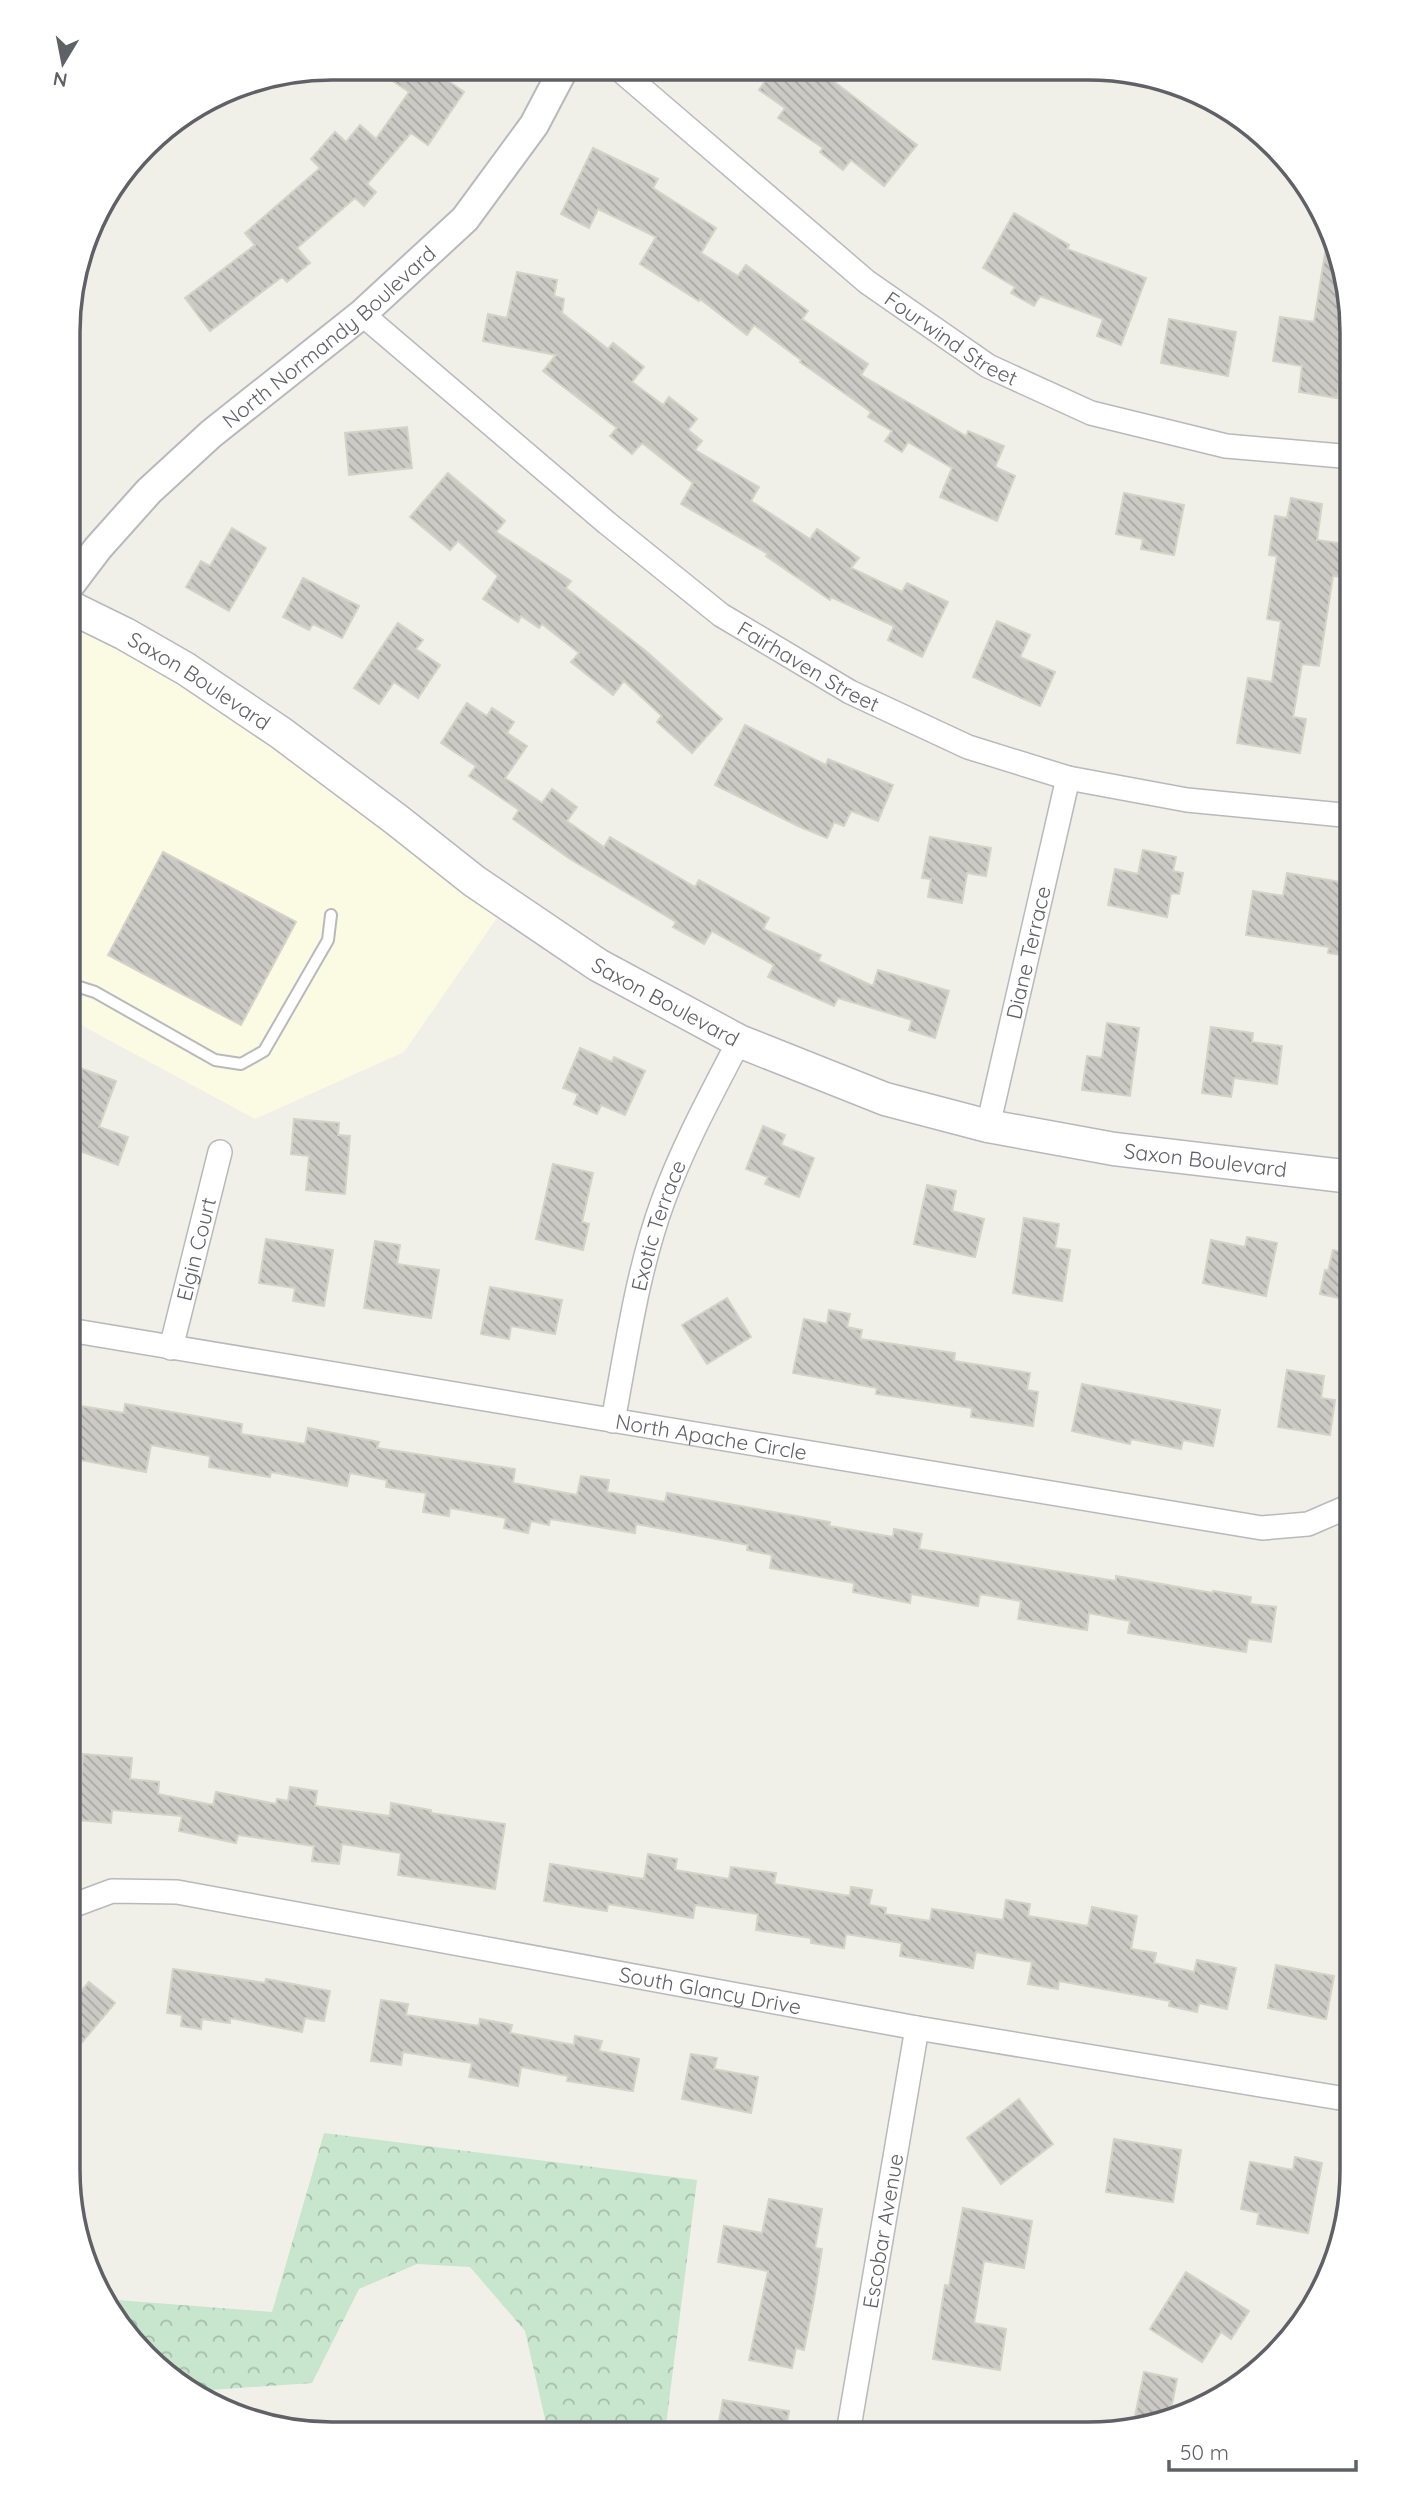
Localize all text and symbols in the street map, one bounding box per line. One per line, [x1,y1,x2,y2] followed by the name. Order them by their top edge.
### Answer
[28,28,98,98] north arrow
[51,67,69,93] text: N
[217,240,441,433] street label: North Normandy Boulevard
[880,285,1022,391] street label: Fourwind Street
[733,615,884,717] street label: Fairhaven Street
[124,626,276,735] street label: Saxon Boulevard
[1000,884,1056,1022] street label: Diane Terrace
[587,951,744,1052] street label: Saxon Boulevard
[1122,1137,1288,1182] street label: Saxon Boulevard
[625,1156,691,1293] street label: Exotic Terrace
[170,1195,221,1303] street label: Elgin Court
[614,1408,809,1465] street label: North Apache Circle
[617,1961,803,2019] street label: South Glancy Drive
[856,2152,908,2310] street label: Escobar Avenue
[1169,2428,1356,2472] scale bar
[1180,2439,1229,2465] text: 50 m

